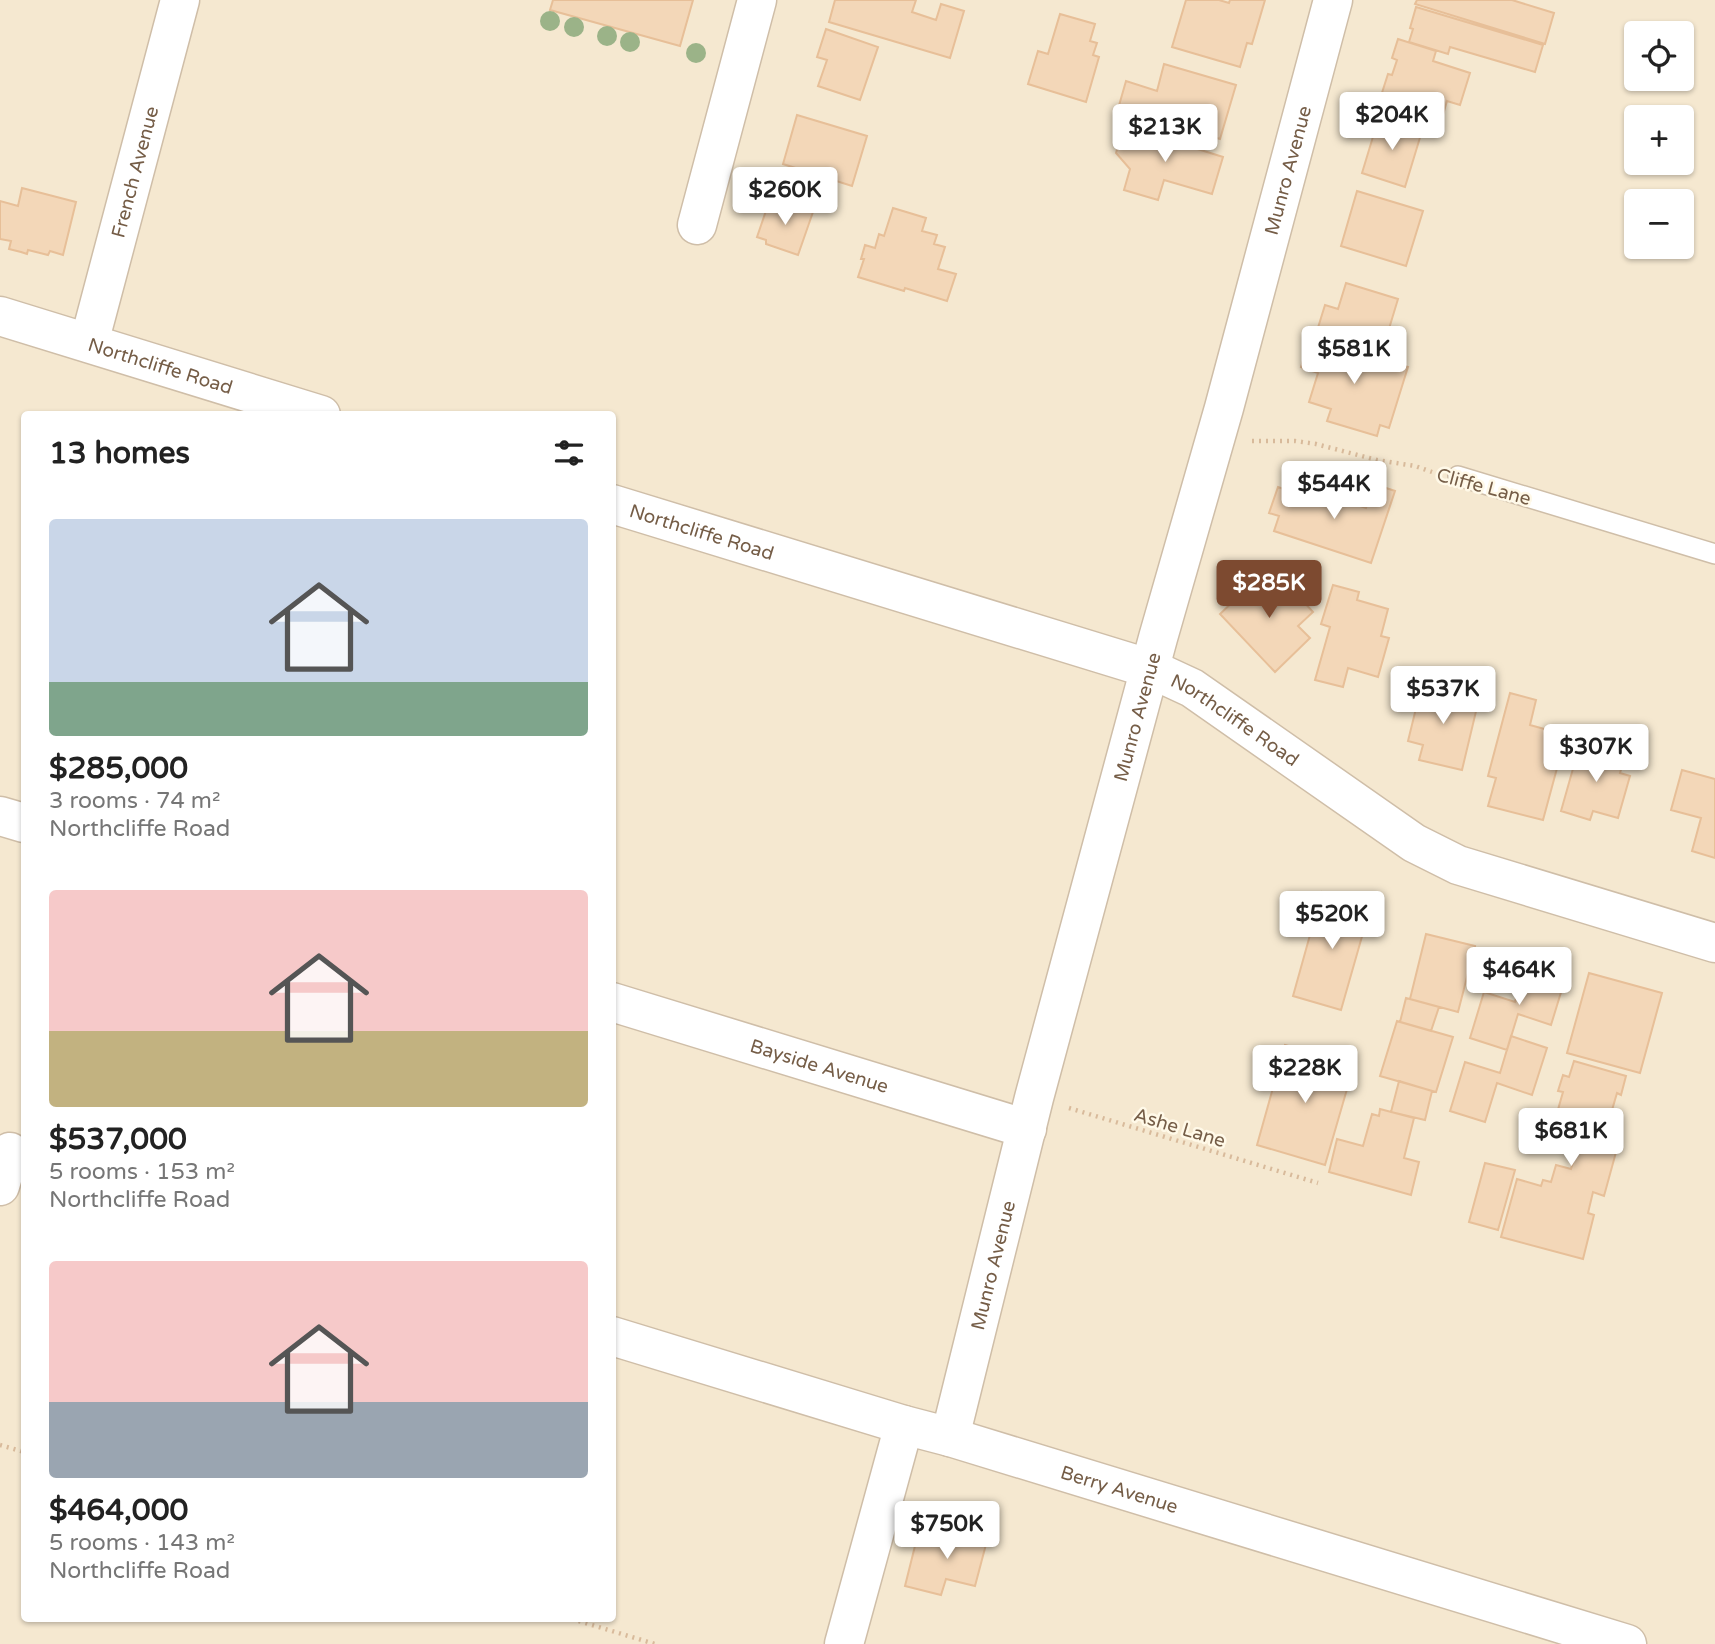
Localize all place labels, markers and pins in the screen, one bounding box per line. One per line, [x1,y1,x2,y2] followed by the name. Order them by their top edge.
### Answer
[1343,92,1441,152] pin: $204K
[1116,104,1214,164] pin: $213K
[736,168,834,227] pin: $260K
[1305,326,1403,386] pin: $581K
[1285,462,1383,521] pin: $544K
[1220,560,1318,620] pin: $285K
[1394,666,1492,726] pin: $537K
[1547,724,1645,784] pin: $307K
[1283,892,1381,951] pin: $520K
[1470,948,1568,1007] pin: $464K
[1256,1046,1354,1105] pin: $228K
[1522,1108,1620,1168] pin: $681K
[898,1502,996,1561] pin: $750K

